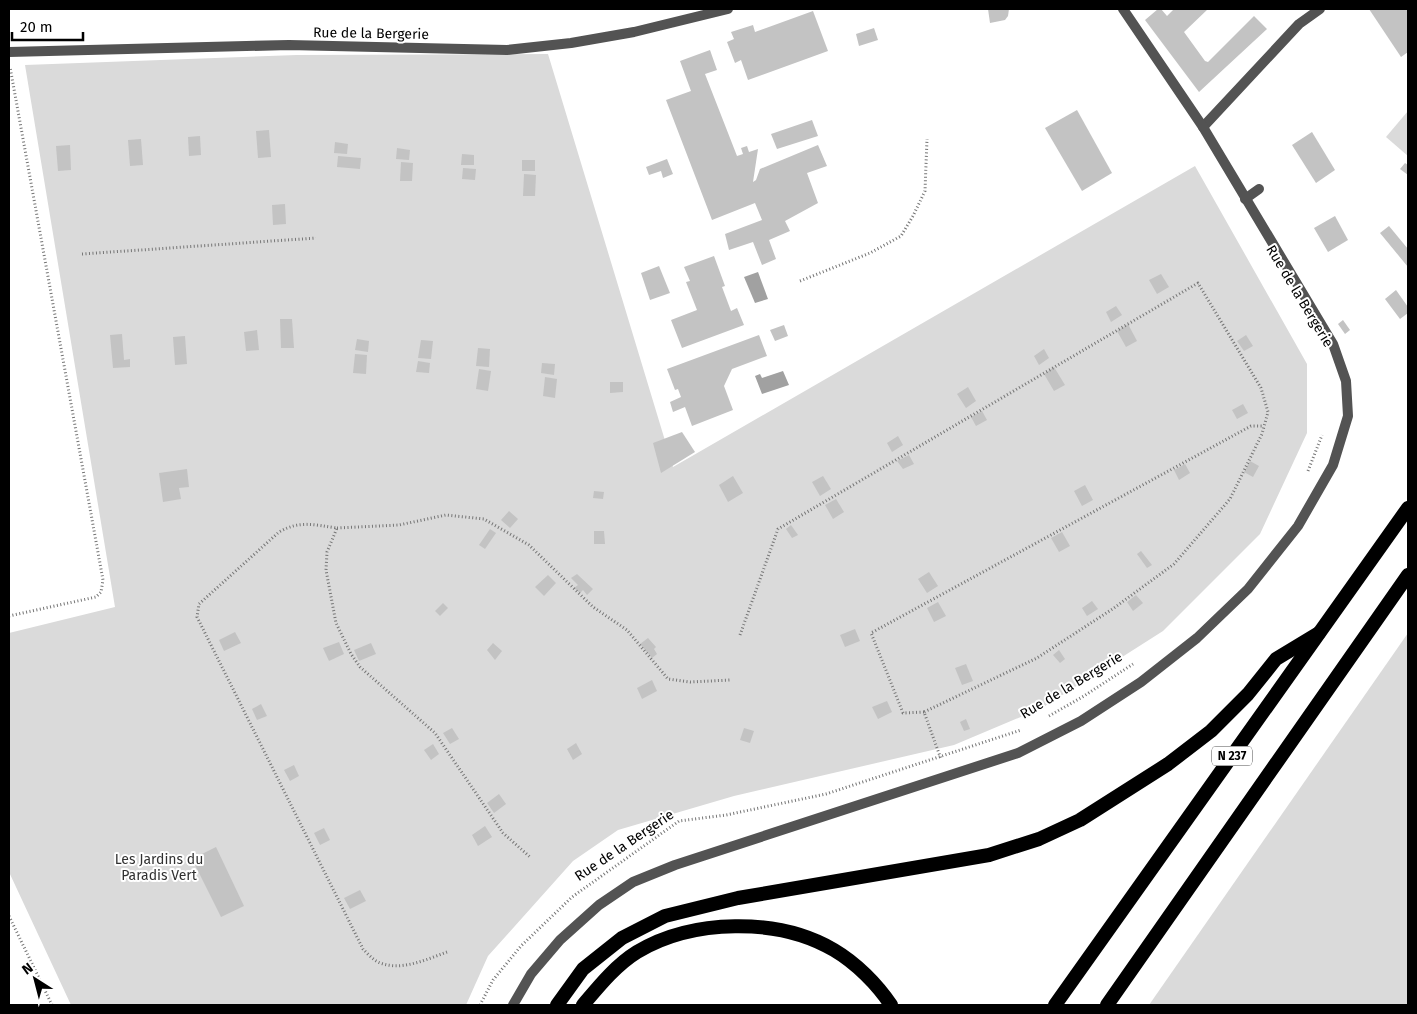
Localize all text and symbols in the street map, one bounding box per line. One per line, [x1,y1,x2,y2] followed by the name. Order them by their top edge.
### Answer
[12,10,84,42] scale bar
[20,18,53,36] text: 20 m
[313,24,429,43] street label: Rue de la Bergerie
[1262,242,1337,350] street label: Rue de la Bergerie
[1017,648,1125,723] street label: Rue de la Bergerie
[1212,746,1252,766] road number: N 237
[571,806,677,885] street label: Rue de la Bergerie
[115,851,203,884] park label: Les Jardins du Paradis Vert
[10,954,60,1004] north arrow
[19,959,36,978] text: N

